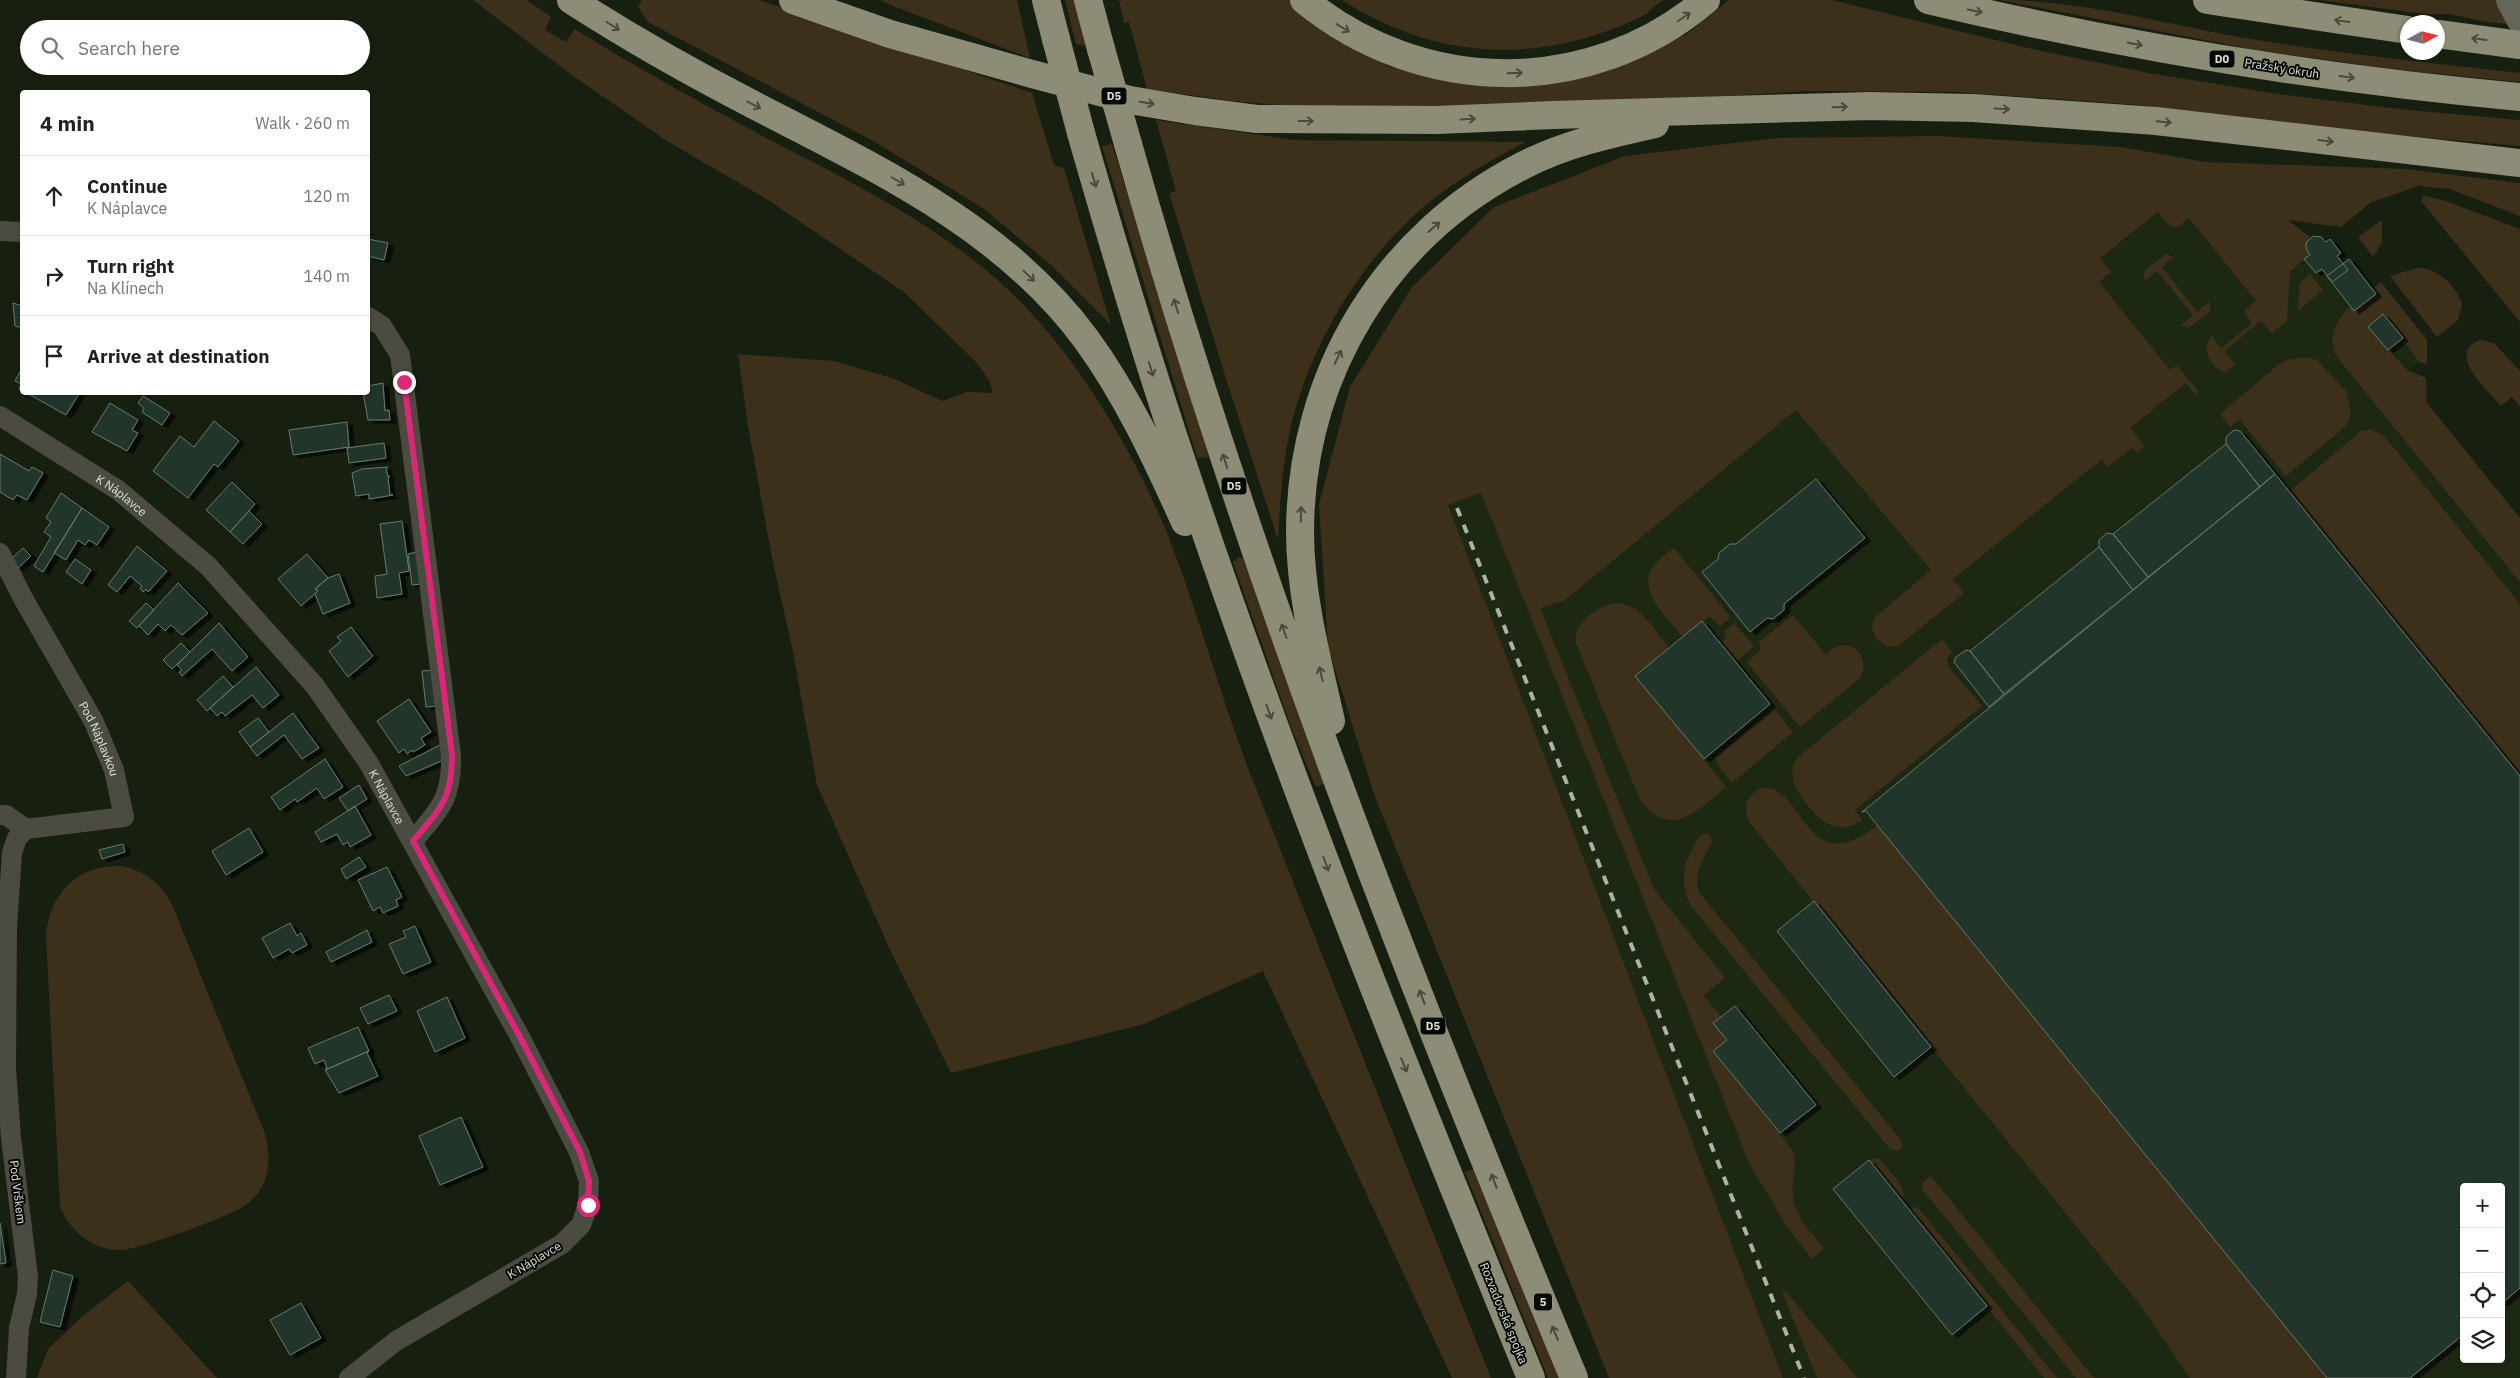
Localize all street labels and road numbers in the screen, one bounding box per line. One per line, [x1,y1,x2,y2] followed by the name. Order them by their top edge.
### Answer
[2210,51,2234,68] road number: D0
[2244,55,2320,81] street label: Pražský okruh
[1102,88,1126,104] road number: D5
[93,471,151,519] street label: K Náplavce
[1222,478,1246,494] road number: D5
[76,699,123,777] street label: Pod Náplavkou
[366,767,408,827] street label: K Náplavce
[1420,1018,1446,1034] road number: D5
[7,1159,29,1225] street label: Pod Vrškem
[504,1238,564,1282] street label: K Náplavce
[1477,1260,1531,1366] street label: Rozvadovská spojka
[1534,1294,1552,1310] road number: 5

